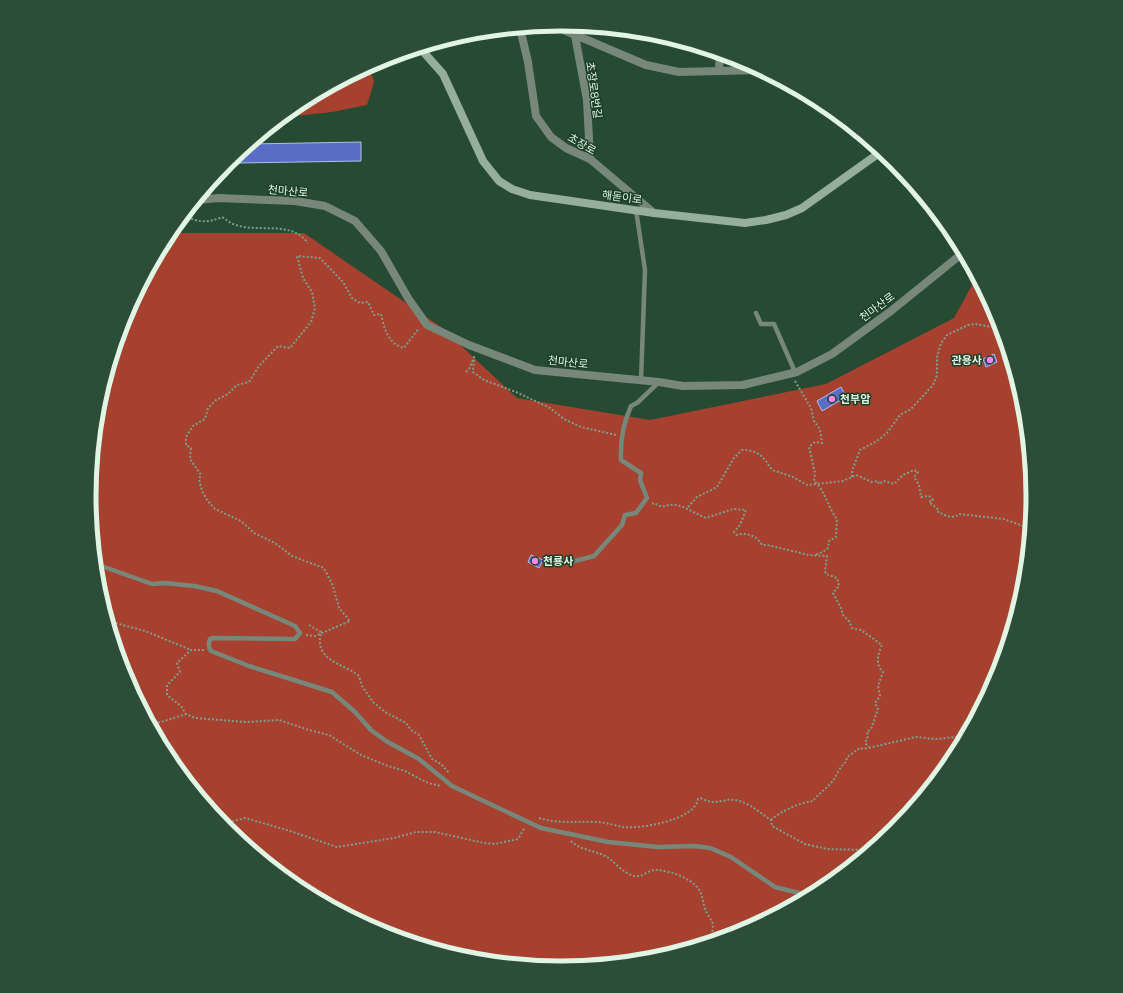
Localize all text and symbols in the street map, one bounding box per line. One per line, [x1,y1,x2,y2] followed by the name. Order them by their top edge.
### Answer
[583,61,605,119] street label: 초장로8번길
[565,130,599,158] street label: 초장로
[267,182,309,200] street label: 천마산로
[601,187,643,207] street label: 해돋이로
[857,289,897,325] street label: 천마산로
[547,353,589,371] street label: 천마산로
[952,353,982,367] place label: 관용사
[985,355,995,365] marker: 관용사
[840,392,870,406] place label: 천부암
[827,394,837,404] marker: 천부암
[543,554,573,568] place label: 천룡사
[530,556,540,566] marker: 천룡사

